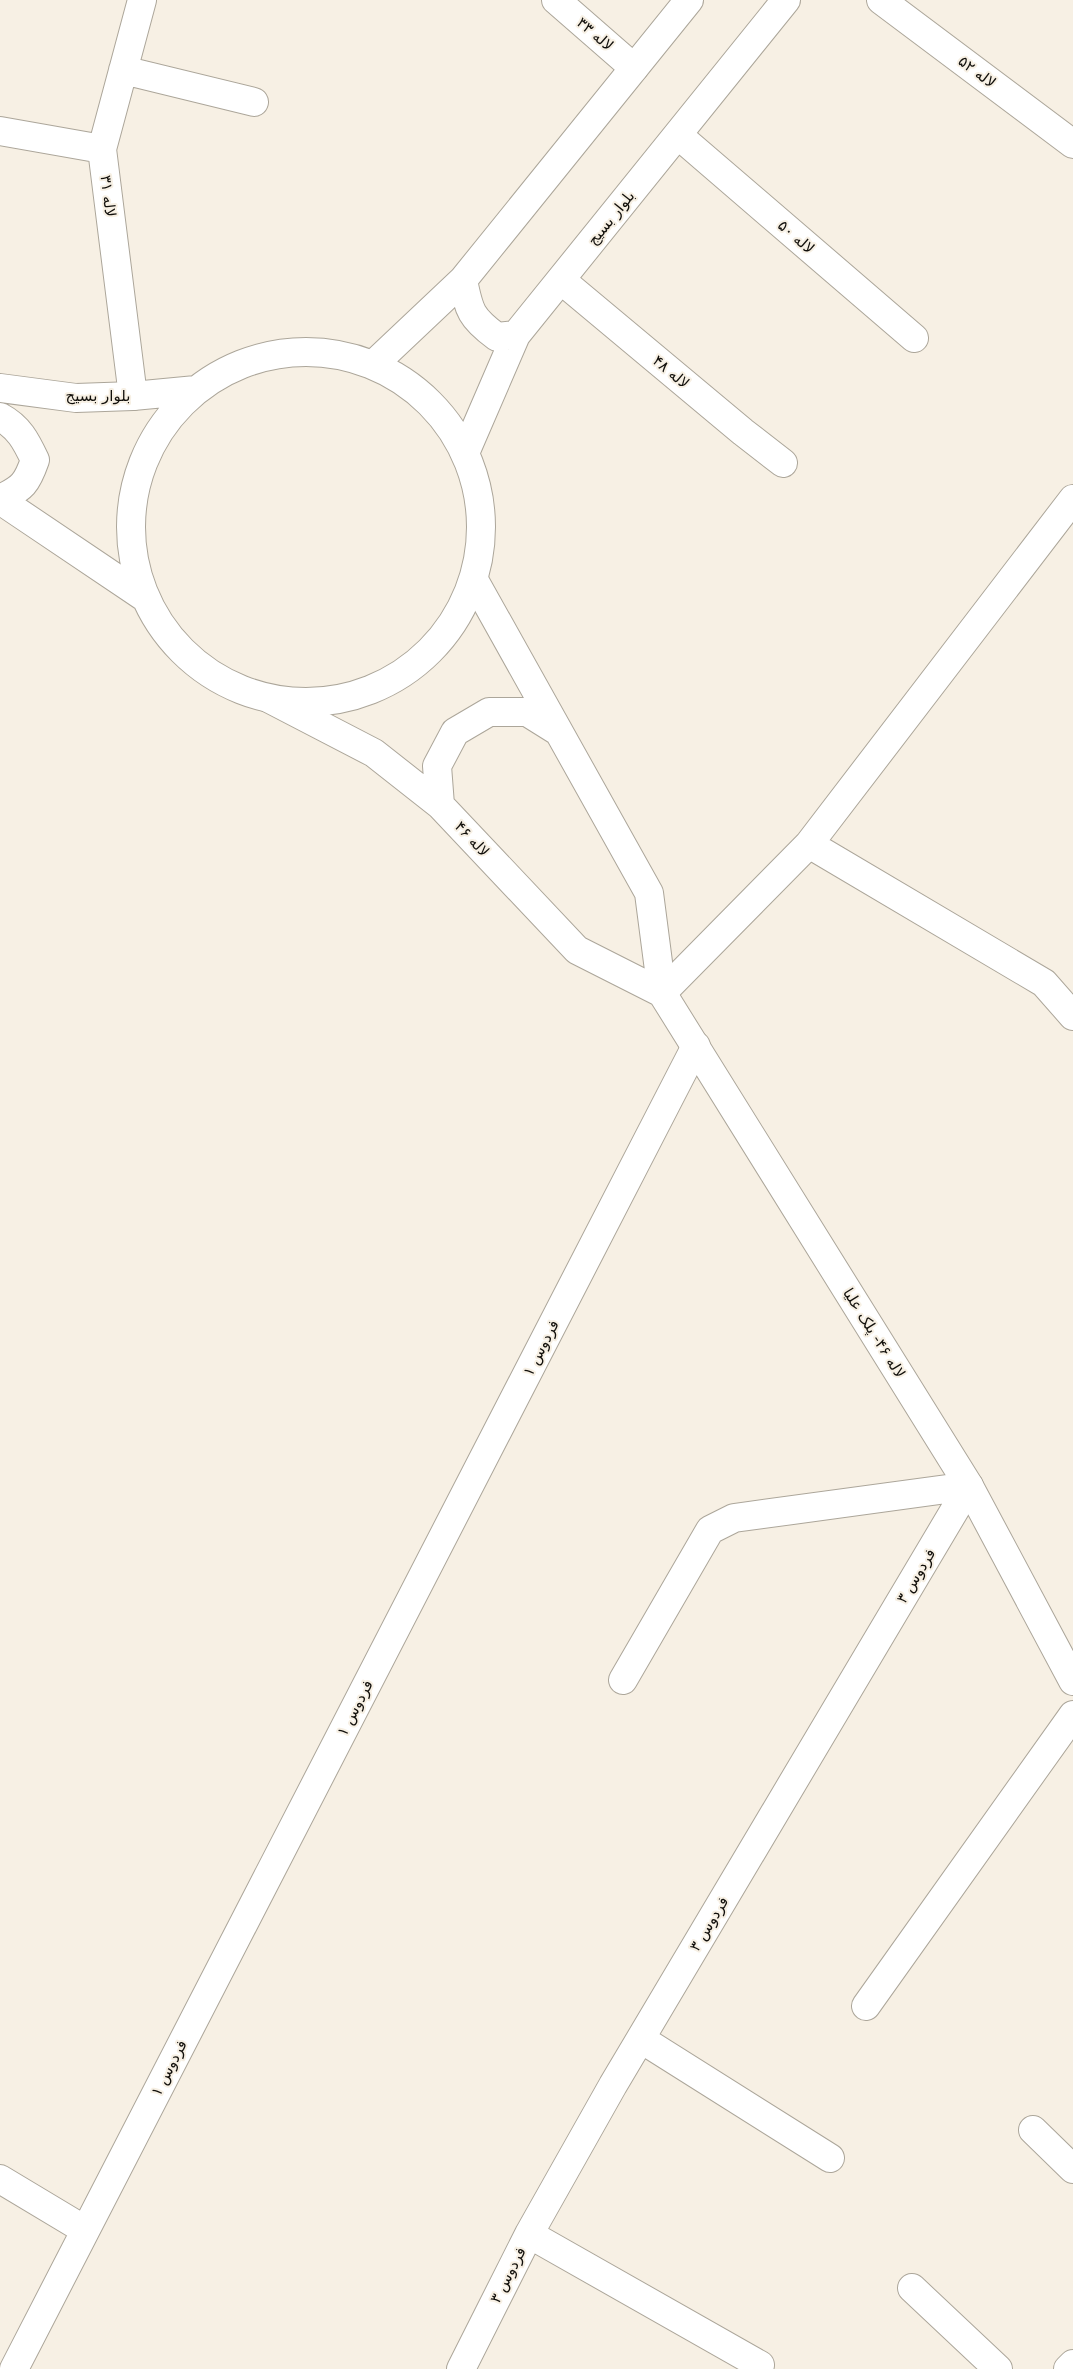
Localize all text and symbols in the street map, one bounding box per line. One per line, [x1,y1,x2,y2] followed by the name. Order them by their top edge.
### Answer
[573,13,617,55] street label: لاله ۳۳
[955,52,999,92] street label: لاله ۵۲
[97,174,119,218] street label: لاله ۳۱
[584,187,638,249] street label: بلوار بسیج
[774,216,818,258] street label: لاله ۵۰
[649,352,693,392] street label: لاله ۴۸
[66,387,130,405] street label: بلوار بسیج
[451,817,493,861] street label: لاله ۴۶
[838,1285,909,1382] street label: لاله ۴۶- پلک علیا
[519,1317,563,1379] street label: فردوس ۱
[893,1545,939,1607] street label: فردوس ۳
[333,1677,377,1739] street label: فردوس ۱
[686,1893,732,1955] street label: فردوس ۳
[147,2037,191,2099] street label: فردوس ۱
[486,2244,530,2306] street label: فردوس ۳

